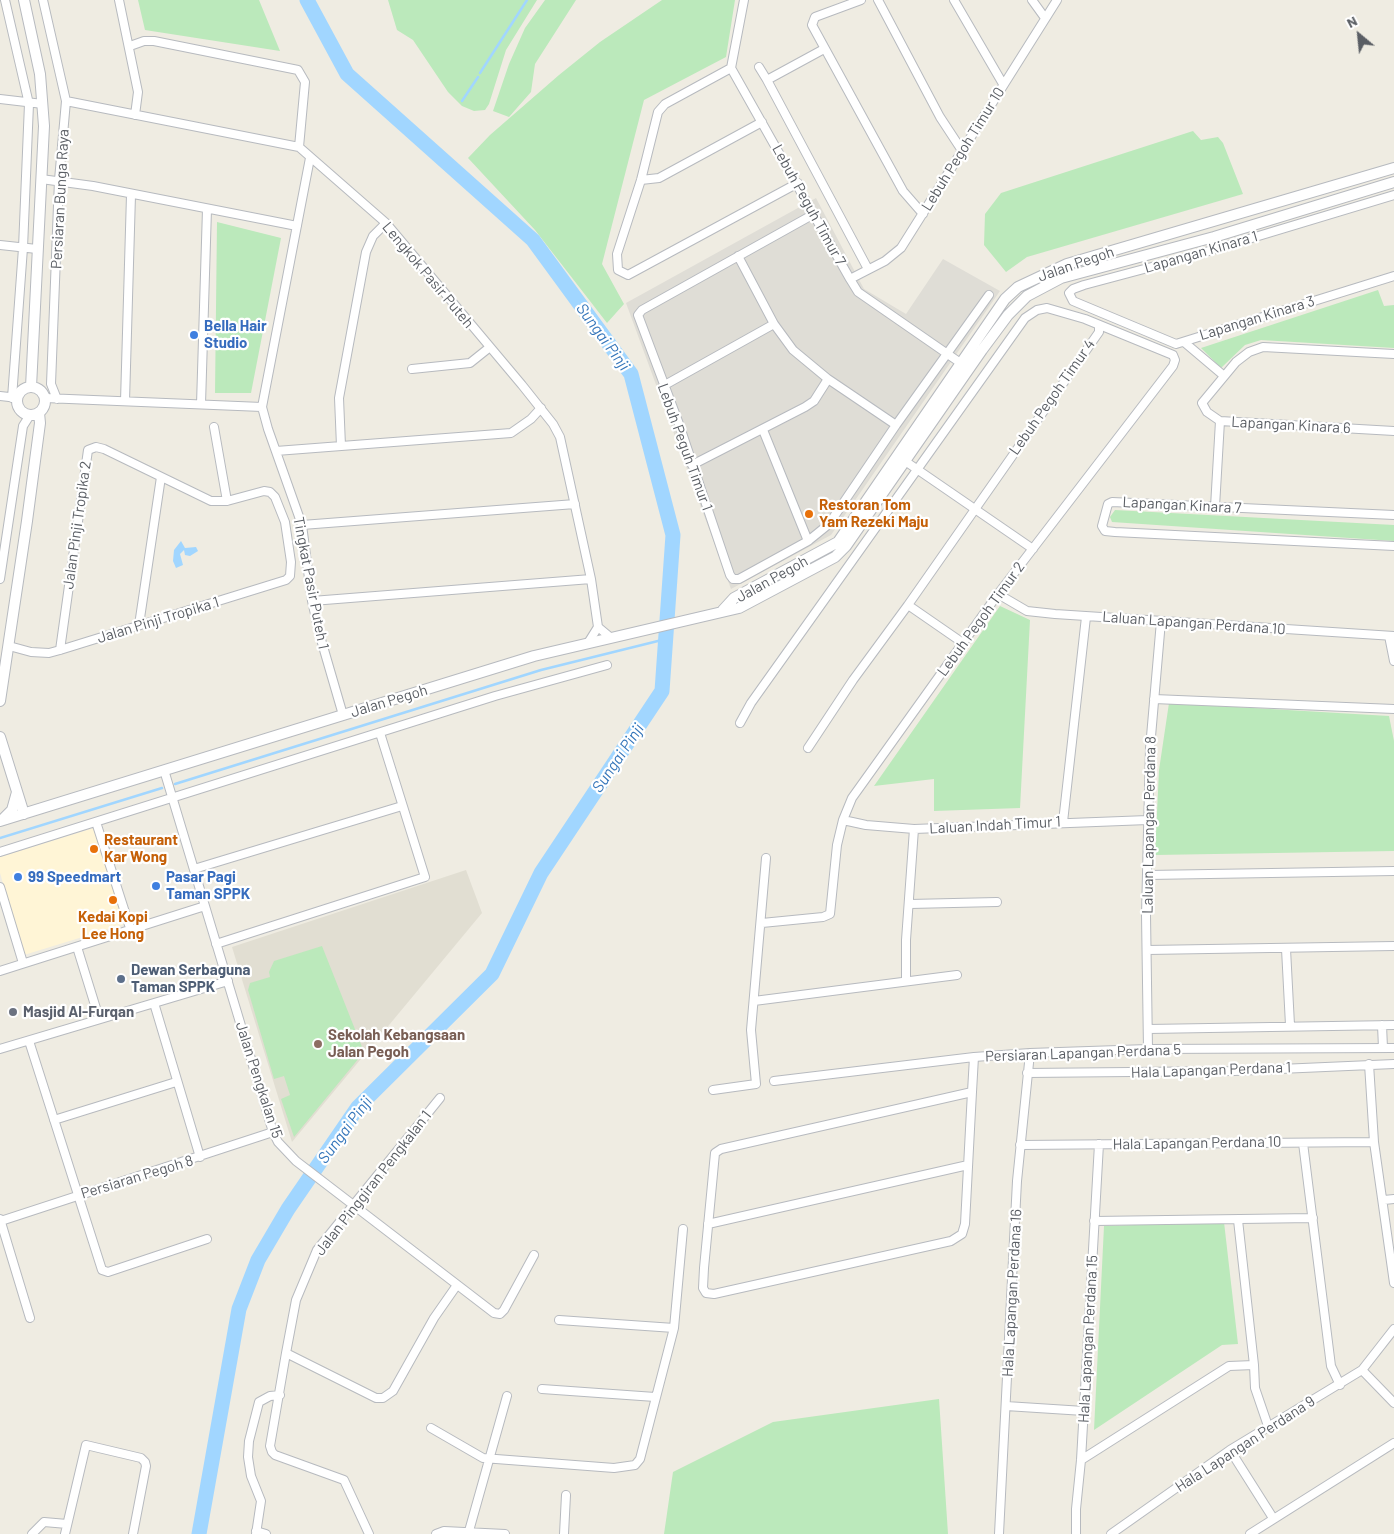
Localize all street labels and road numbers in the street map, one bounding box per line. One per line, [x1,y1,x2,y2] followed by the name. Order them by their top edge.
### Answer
[918,84,1008,214] street label: Lebuh Pegoh Timur 10
[47,129,73,269] street label: Persiaran Bunga Raya
[768,141,850,269] street label: Lebuh Peguh Timur 7
[378,218,478,332] street label: Lengkok Pasir Puteh
[1142,227,1260,277] street label: Lapangan Kinara 1
[1036,243,1116,285] street label: Jalan Pegoh
[1197,292,1317,344] street label: Lapangan Kinara 3
[1005,336,1099,458] street label: Lebuh Pegoh Timur 4
[654,381,716,513] street label: Lebuh Peguh Timur 1
[1231,413,1351,437] street label: Lapangan Kinara 6
[59,460,95,590] street label: Jalan Pinji Tropika 2
[1122,493,1242,517] street label: Lapangan Kinara 7
[289,515,333,651] street label: Tingkat Pasir Puteh 1
[733,552,811,606] street label: Jalan Pegoh
[934,558,1028,680] street label: Lebuh Pegoh Timur 2
[95,593,221,647] street label: Jalan Pinji Tropika 1
[1102,608,1286,638] street label: Laluan Lapangan Perdana 10
[348,681,430,721] street label: Jalan Pegoh
[1138,736,1160,914] street label: Laluan Lapangan Perdana 8
[929,813,1061,837] street label: Laluan Indah Timur 1
[232,1019,286,1141] street label: Jalan Pengkalan 15
[985,1041,1181,1065] street label: Persiaran Lapangan Perdana 5
[1131,1058,1291,1082] street label: Hala Lapangan Perdana 1
[311,1107,435,1259] street label: Jalan Pinggiran Pengkalan 1
[1112,1133,1282,1153] street label: Hala Lapangan Perdana 10
[79,1151,195,1203] street label: Persiaran Pegoh 8
[999,1209,1025,1377] street label: Hala Lapangan Perdana 16
[1075,1255,1101,1423] street label: Hala Lapangan Perdana 15
[1172,1392,1318,1496] street label: Hala Lapangan Perdana 9

